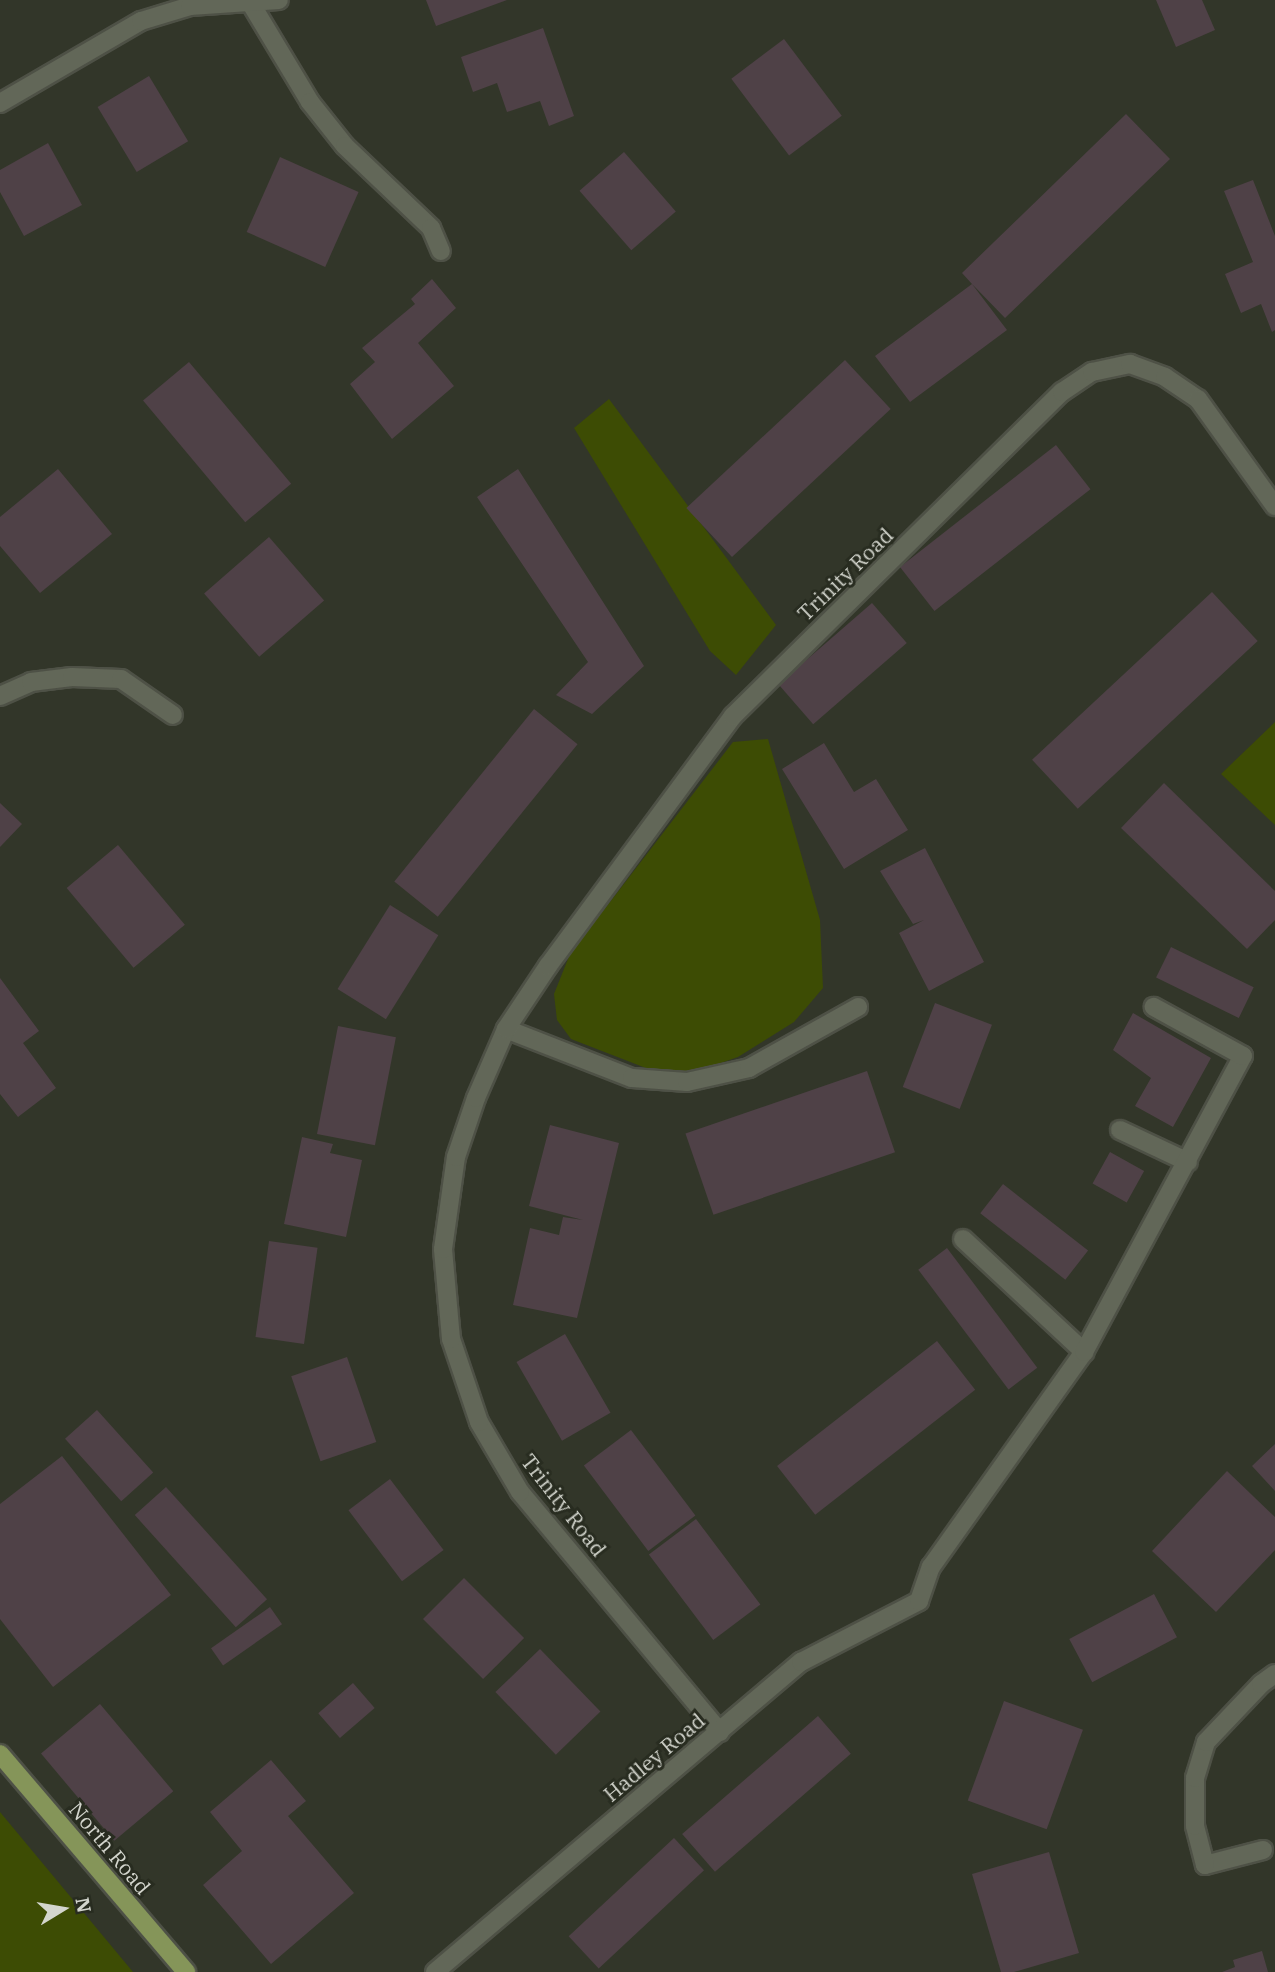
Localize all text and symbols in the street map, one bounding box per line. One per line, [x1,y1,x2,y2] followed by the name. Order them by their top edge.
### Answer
[792,522,898,626] street label: Trinity Road
[516,1449,612,1561] street label: Trinity Road
[598,1707,710,1807] street label: Hadley Road
[64,1797,156,1899] street label: North Road
[28,1874,98,1944] north arrow
[70,1895,97,1915] text: N

